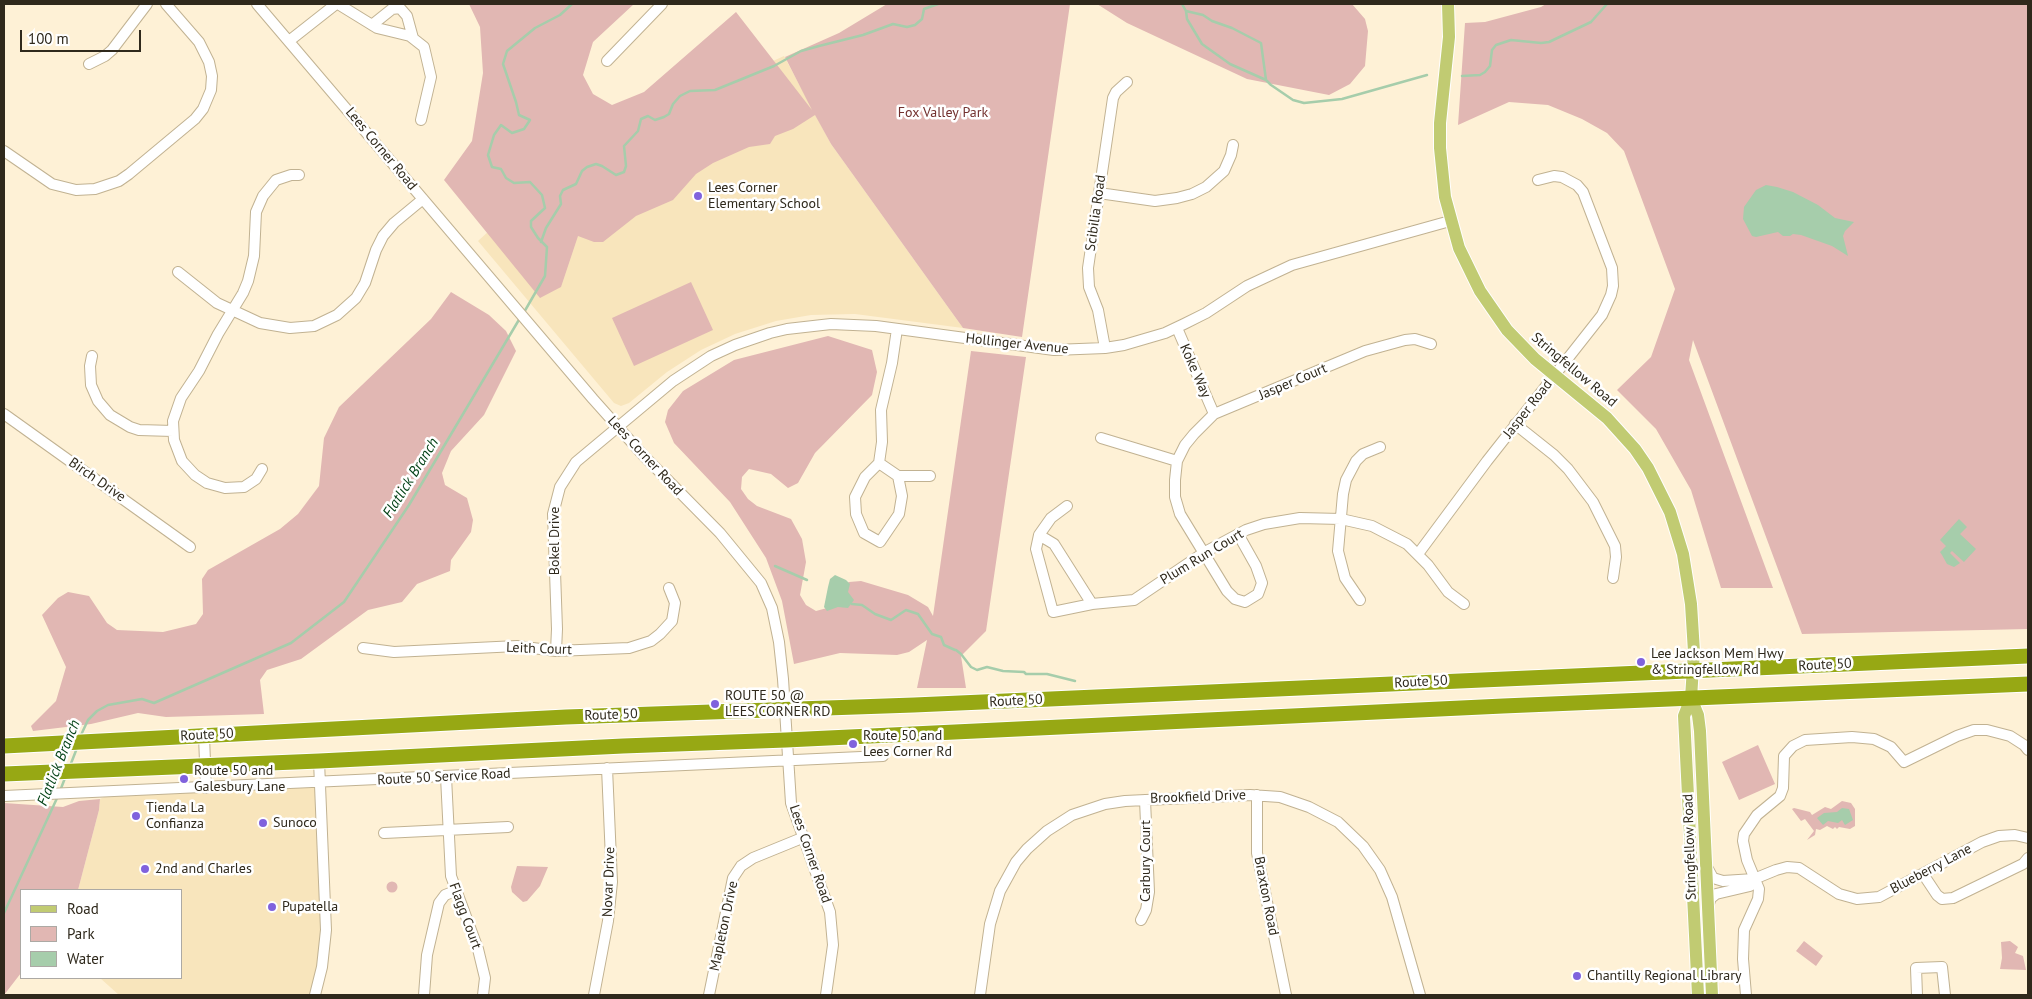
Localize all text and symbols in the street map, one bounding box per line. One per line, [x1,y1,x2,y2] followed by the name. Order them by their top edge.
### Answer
[22,20,144,52] scale bar
[28,29,69,48] text: 100 m
[342,104,420,194] street label: Lees Corner Road
[898,105,988,121] park label: Fox Valley Park
[1082,174,1110,252] street label: Scibilia Road
[708,180,820,212] place label: Lees Corner Elementary School
[692,190,704,202] marker: Lees Corner Elementary School
[1528,329,1620,411] street label: Stringfellow Road
[965,330,1069,358] street label: Hollinger Avenue
[1176,341,1214,401] street label: Koke Way
[1256,360,1330,404] street label: Jasper Court
[1500,376,1556,442] street label: Jasper Road
[604,413,686,499] street label: Lees Corner Road
[379,435,443,521] water label: Flatlick Branch
[65,454,129,506] street label: Birch Drive
[547,507,563,575] street label: Bokel Drive
[1157,526,1247,588] street label: Plum Run Court
[506,639,572,659] street label: Leith Court
[1651,646,1784,679] place label: Lee Jackson Mem Hwy & Stringfellow Rd
[1798,655,1852,675] street label: Route 50
[1635,656,1647,668] marker: Lee Jackson Mem Hwy & Stringfellow Rd
[1394,672,1448,692] street label: Route 50
[725,688,830,720] place label: ROUTE 50 @ LEES CORNER RD
[989,691,1043,711] street label: Route 50
[709,698,721,710] marker: ROUTE 50 @ LEES CORNER RD
[584,706,638,724] street label: Route 50
[34,717,84,809] water label: Flatlick Branch
[180,725,234,745] street label: Route 50
[863,728,952,760] place label: Route 50 and Lees Corner Rd
[847,738,859,750] marker: Route 50 and Lees Corner Rd
[194,763,285,796] place label: Route 50 and Galesbury Lane
[377,765,511,789] street label: Route 50 Service Road
[178,773,190,785] marker: Route 50 and Galesbury Lane
[1150,787,1246,807] street label: Brookfield Drive
[1680,793,1700,901] street label: Stringfellow Road
[146,800,204,832] place label: Tienda La Confianza
[785,803,835,905] street label: Lees Corner Road
[130,810,142,822] marker: Tienda La Confianza
[273,815,317,831] place label: Sunoco
[257,817,269,829] marker: Sunoco
[1138,820,1154,902] street label: Carbury Court
[1887,840,1975,898] street label: Blueberry Lane
[599,847,619,917] street label: Novar Drive
[1250,855,1282,937] street label: Braxton Road
[155,861,252,877] place label: 2nd and Charles
[139,863,151,875] marker: 2nd and Charles
[706,879,742,973] street label: Mapleton Drive
[445,880,485,952] street label: Flagg Court
[20,889,182,979] legend
[67,899,99,918] text: Road
[282,899,338,915] place label: Pupatella
[266,901,278,913] marker: Pupatella
[67,924,95,943] text: Park
[67,949,104,968] text: Water
[1587,968,1742,984] place label: Chantilly Regional Library
[1571,970,1583,982] marker: Chantilly Regional Library

